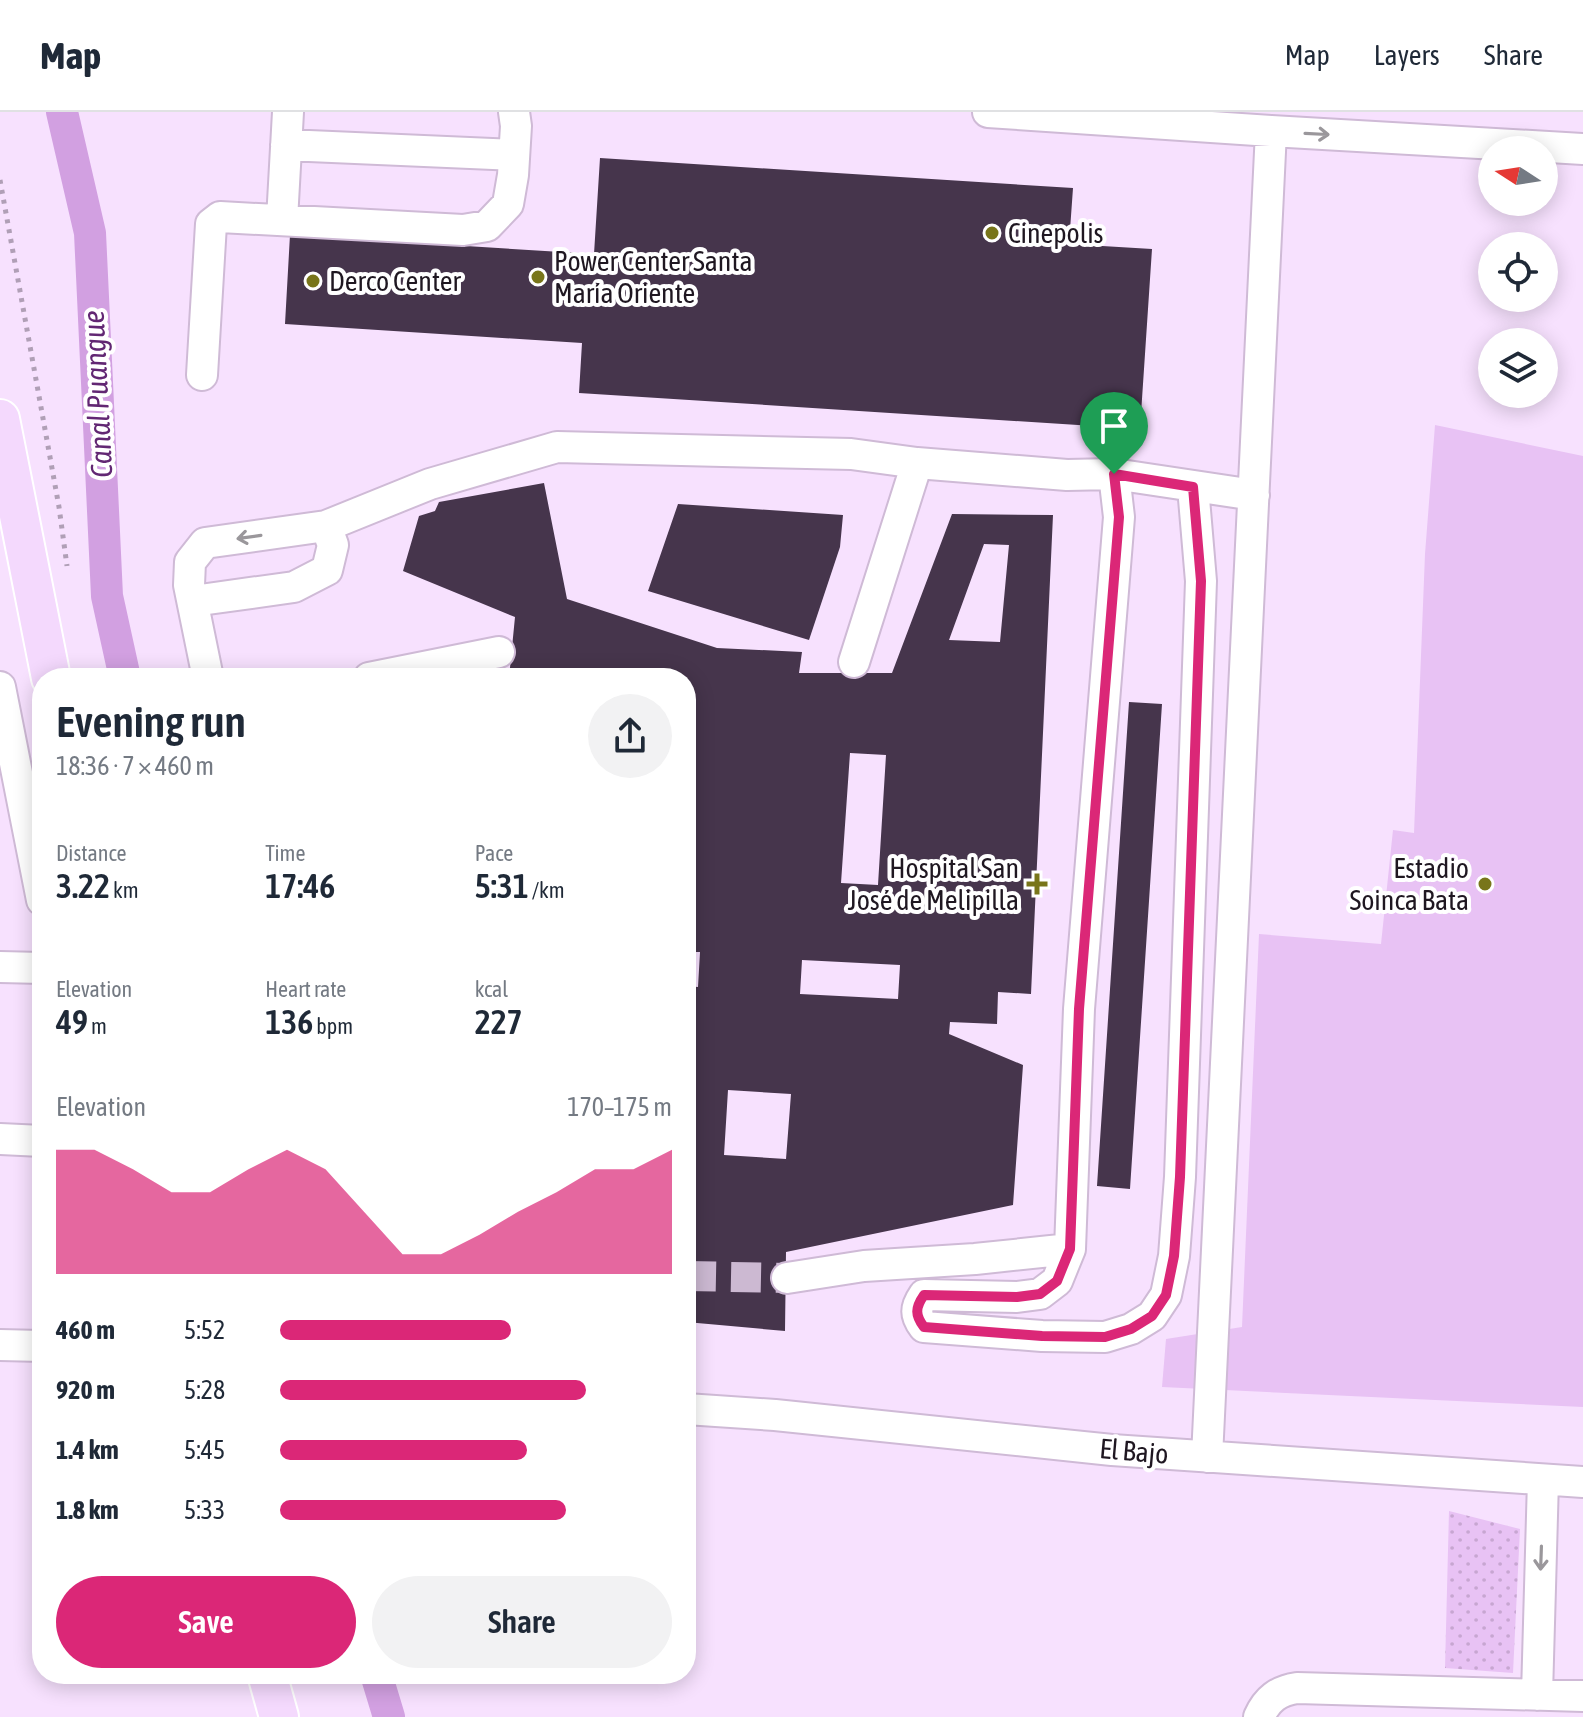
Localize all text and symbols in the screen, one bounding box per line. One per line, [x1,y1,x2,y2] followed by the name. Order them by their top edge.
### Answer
[40,34,101,77] text: Map
[1285,39,1330,71] text: Map
[1374,39,1440,71] text: Layers
[1484,39,1543,71] text: Share
[1303,127,1330,142] one-way arrow
[1478,136,1558,216] north arrow
[1478,136,1558,408] map controls
[1008,217,1104,249] place label: Cinepolis
[983,224,1001,242] marker: Cinepolis
[1478,232,1558,312] button: locate
[554,245,753,309] place label: Power Center Santa María Oriente
[329,265,461,297] place label: Derco Center
[529,268,547,286] marker: Power Center Santa María Oriente
[304,272,322,290] marker: Derco Center
[76,309,118,479] water label: Canal Puangue
[1478,328,1558,408] button: layers
[1080,392,1148,474] pin
[1092,404,1136,448] icon: arrive
[237,530,262,545] one-way arrow
[588,694,672,778] button: share
[56,696,246,746] text: Evening run
[56,751,214,781] text: 18:36 · 7 × 460 m
[56,840,127,866] text: Distance
[265,840,305,866] text: Time
[475,840,513,866] text: Pace
[848,852,1019,916] place label: Hospital San José de Melipilla
[1349,852,1469,916] place label: Estadio Soinca Bata
[56,866,110,905] text: 3.22
[265,866,335,905] text: 17:46
[475,866,529,905] text: 5:31
[1026,873,1048,895] marker: Hospital San José de Melipilla
[1476,875,1494,893] marker: Estadio Soinca Bata
[110,877,139,903] text: km
[529,877,565,903] text: /km
[56,976,132,1002] text: Elevation
[265,976,346,1002] text: Heart rate
[475,976,508,1002] text: kcal
[56,1002,88,1041] text: 49
[265,1002,313,1041] text: 136
[475,1002,523,1041] text: 227
[88,1013,107,1039] text: m
[313,1013,353,1039] text: bpm
[56,1092,146,1122] text: Elevation
[567,1092,672,1122] text: 170–175 m
[56,1315,115,1345] text: 460 m
[184,1315,225,1345] text: 5:52
[56,1375,115,1405] text: 920 m
[184,1375,225,1405] text: 5:28
[1098,1432,1170,1470] street label: El Bajo
[56,1435,119,1465] text: 1.4 km
[184,1435,225,1465] text: 5:45
[56,1495,119,1525] text: 1.8 km
[184,1495,225,1525] text: 5:33
[1534,1544,1549,1571] one-way arrow
[56,1576,356,1668] button: Save
[372,1576,672,1668] button: Share

